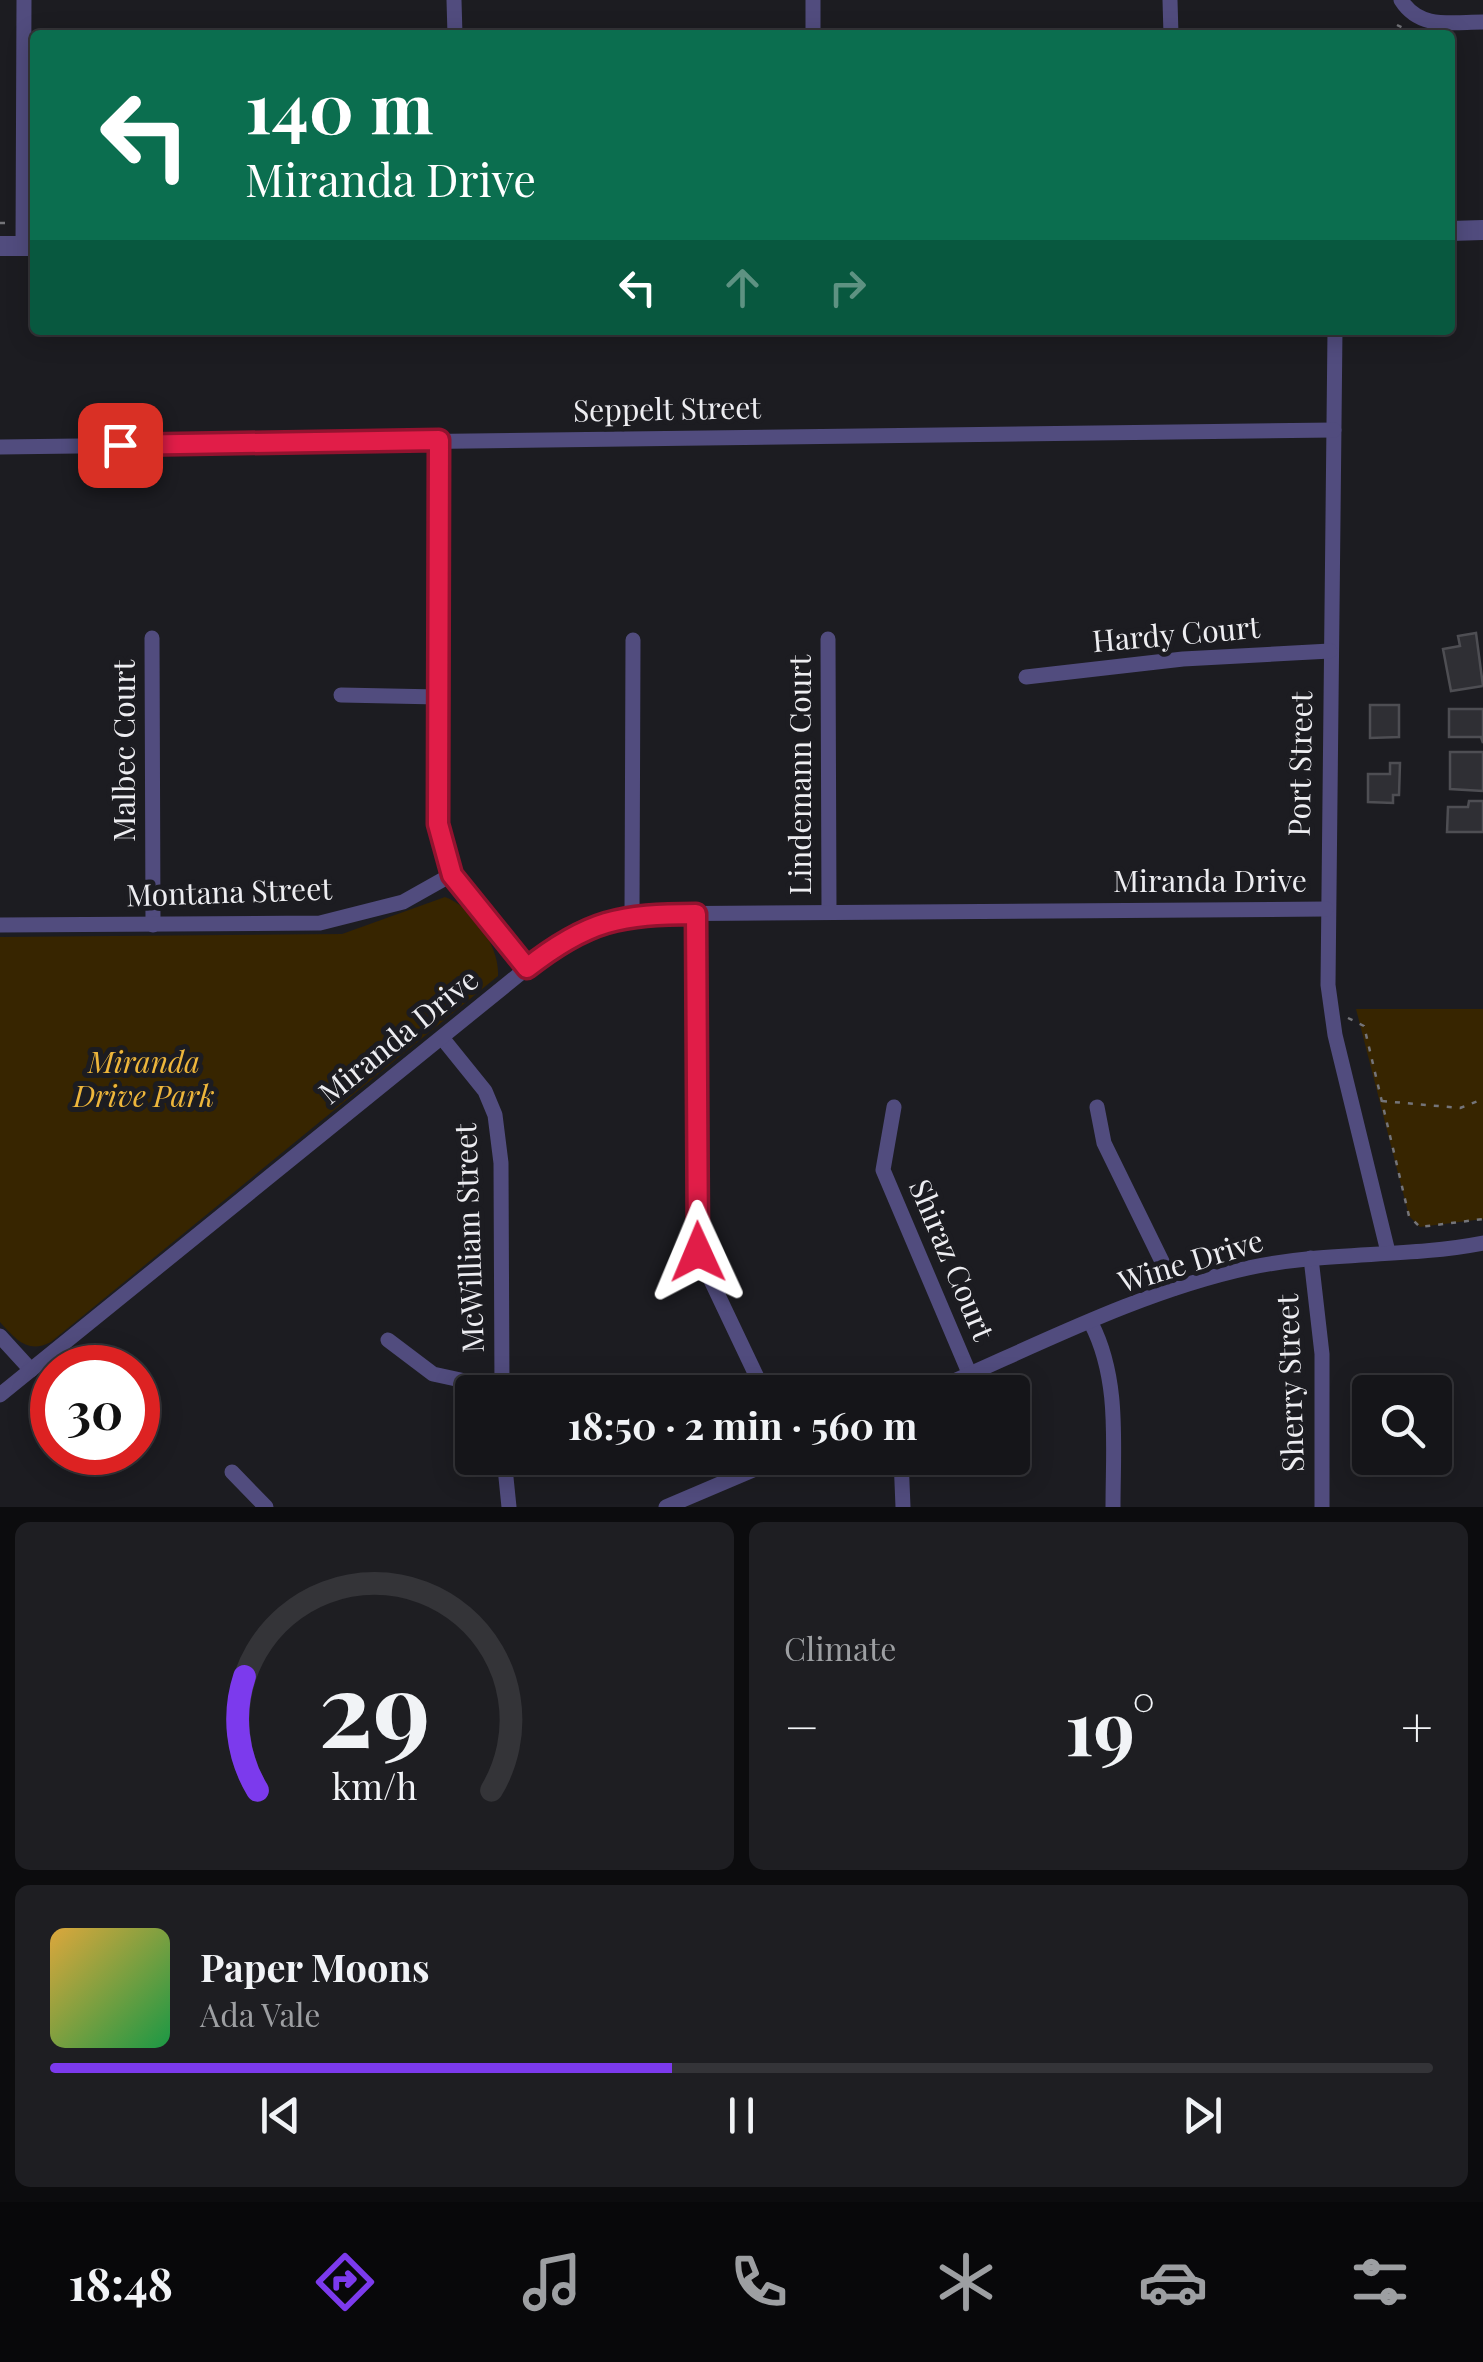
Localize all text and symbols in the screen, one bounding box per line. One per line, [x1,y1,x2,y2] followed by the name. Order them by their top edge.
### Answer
[245,58,434,152] text: 140 m
[80,70,210,200] icon: left
[245,148,536,208] text: Miranda Drive
[610,260,665,315] icon: left
[715,260,770,315] icon: ahead
[820,260,875,315] icon: right
[573,386,762,430] street label: Seppelt Street
[78,403,163,488] pin
[93,418,148,473] icon: arrive
[1090,606,1262,660] street label: Hardy Court
[779,654,819,895] street label: Lindemann Court
[103,660,143,842] street label: Malbec Court
[1278,691,1320,837] street label: Port Street
[1113,860,1307,900] street label: Miranda Drive
[125,867,333,915] street label: Montana Street
[310,959,486,1112] street label: Miranda Drive
[72,1041,215,1115] park label: Miranda Drive Park
[444,1122,492,1354] street label: McWilliam Street
[901,1173,1005,1346] street label: Shiraz Court
[646,1200,750,1304] position arrow
[1112,1219,1268,1301] street label: Wine Drive
[1266,1293,1312,1473] street label: Sherry Street
[30,1345,160,1475] speed limit sign: 30
[1352,1375,1452,1475] map controls
[1352,1375,1452,1475] button: search
[568,1399,917,1450] text: 18:50 · 2 min · 560 m
[784,1626,896,1669] text: Climate
[319,1635,430,1774] text: 29
[1065,1675,1155,1775] text: 19°
[784,1688,820,1762] text: −
[1401,1688,1433,1762] text: +
[332,1761,417,1809] text: km/h
[200,1941,429,1992] text: Paper Moons
[200,1992,320,2035] text: Ada Vale
[253,2088,308,2143] icon: previous
[714,2088,769,2143] icon: pause
[1175,2088,1230,2143] icon: next
[310,2247,380,2317] icon: directions
[517,2247,587,2317] icon: music
[724,2247,794,2317] icon: phone
[931,2247,1001,2317] icon: climate
[1138,2247,1208,2317] icon: car
[1345,2247,1415,2317] icon: filters
[68,2252,173,2312] text: 18:48

